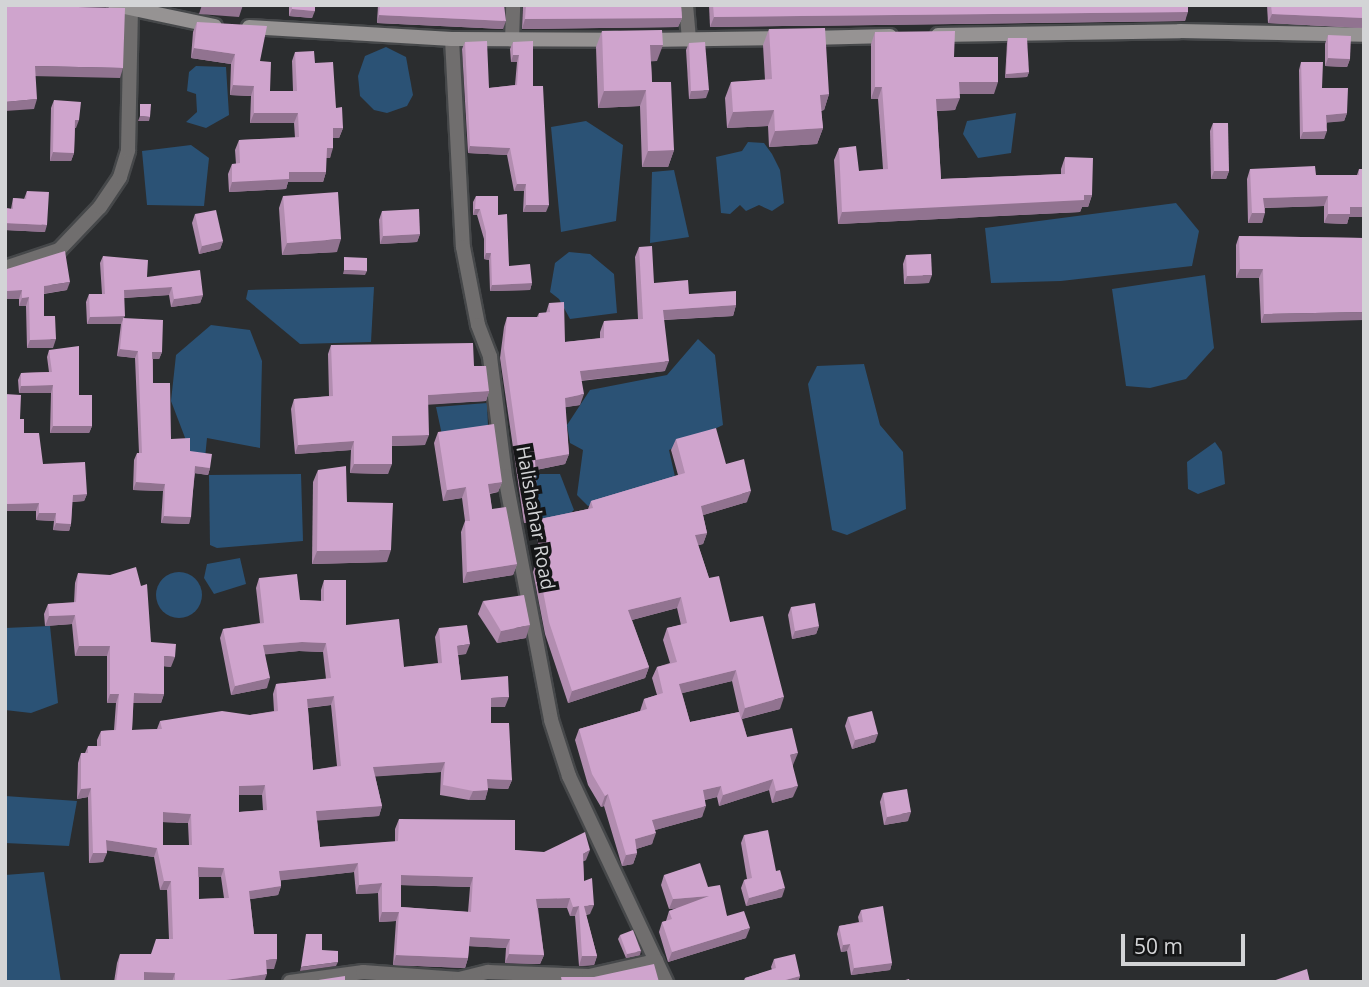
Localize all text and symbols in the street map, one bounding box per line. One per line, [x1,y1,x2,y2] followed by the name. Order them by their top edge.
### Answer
[511,444,559,592] street label: Halishahar Road
[1124,920,1248,964] scale bar
[1134,932,1183,960] text: 50 m

